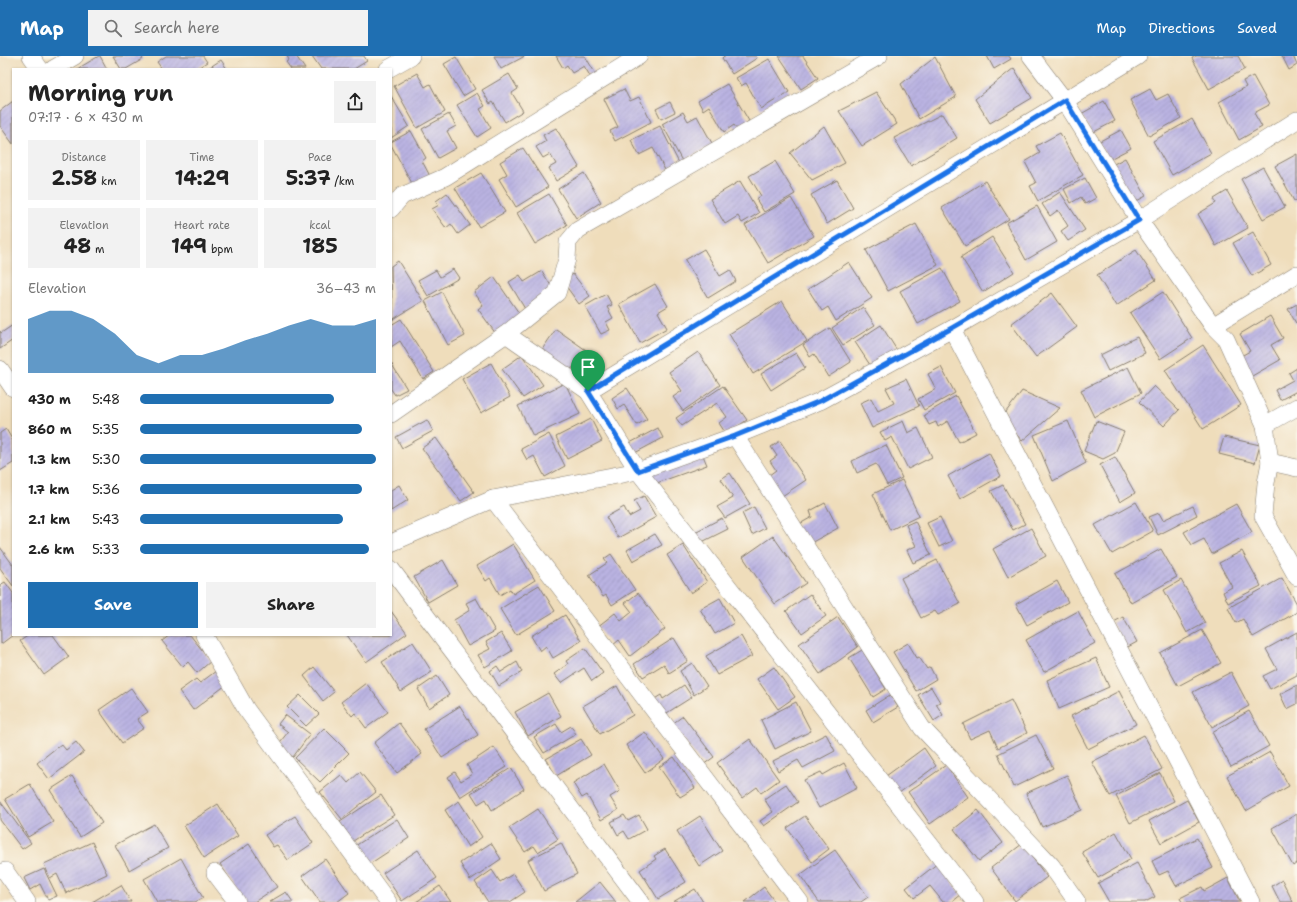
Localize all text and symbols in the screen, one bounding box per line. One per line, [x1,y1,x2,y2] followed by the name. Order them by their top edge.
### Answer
[88,10,368,46] search box
[20,16,64,41] text: Map
[102,17,124,39] icon: search
[134,18,220,38] text: Search here
[1097,19,1127,37] text: Map
[1149,19,1215,37] text: Directions
[1237,19,1277,37] text: Saved
[28,79,173,108] text: Morning run
[334,81,376,123] button: share
[28,109,143,126] text: 07:17 · 6 × 430 m
[61,150,107,165] text: Distance
[189,150,215,165] text: Time
[308,150,332,165] text: Pace
[51,165,97,191] text: 2.58
[174,165,230,191] text: 14:29
[286,165,331,191] text: 5:37
[97,174,117,189] text: km
[331,174,354,189] text: /km
[59,218,109,233] text: Elevation
[174,218,230,233] text: Heart rate
[309,218,331,233] text: kcal
[63,233,91,259] text: 48
[171,233,207,259] text: 149
[302,233,338,259] text: 185
[91,242,105,257] text: m
[207,242,233,257] text: bpm
[28,280,86,297] text: Elevation
[316,280,376,297] text: 36–43 m
[571,350,605,391] pin
[577,356,599,378] icon: arrive
[28,391,71,408] text: 430 m
[92,391,120,408] text: 5:48
[28,421,72,438] text: 860 m
[92,421,119,438] text: 5:35
[28,451,71,468] text: 1.3 km
[92,451,120,468] text: 5:30
[28,481,69,498] text: 1.7 km
[92,481,120,498] text: 5:36
[28,511,70,528] text: 2.1 km
[92,511,120,528] text: 5:43
[28,541,74,558] text: 2.6 km
[92,541,120,558] text: 5:33
[28,582,198,628] button: Save
[206,582,376,628] button: Share

